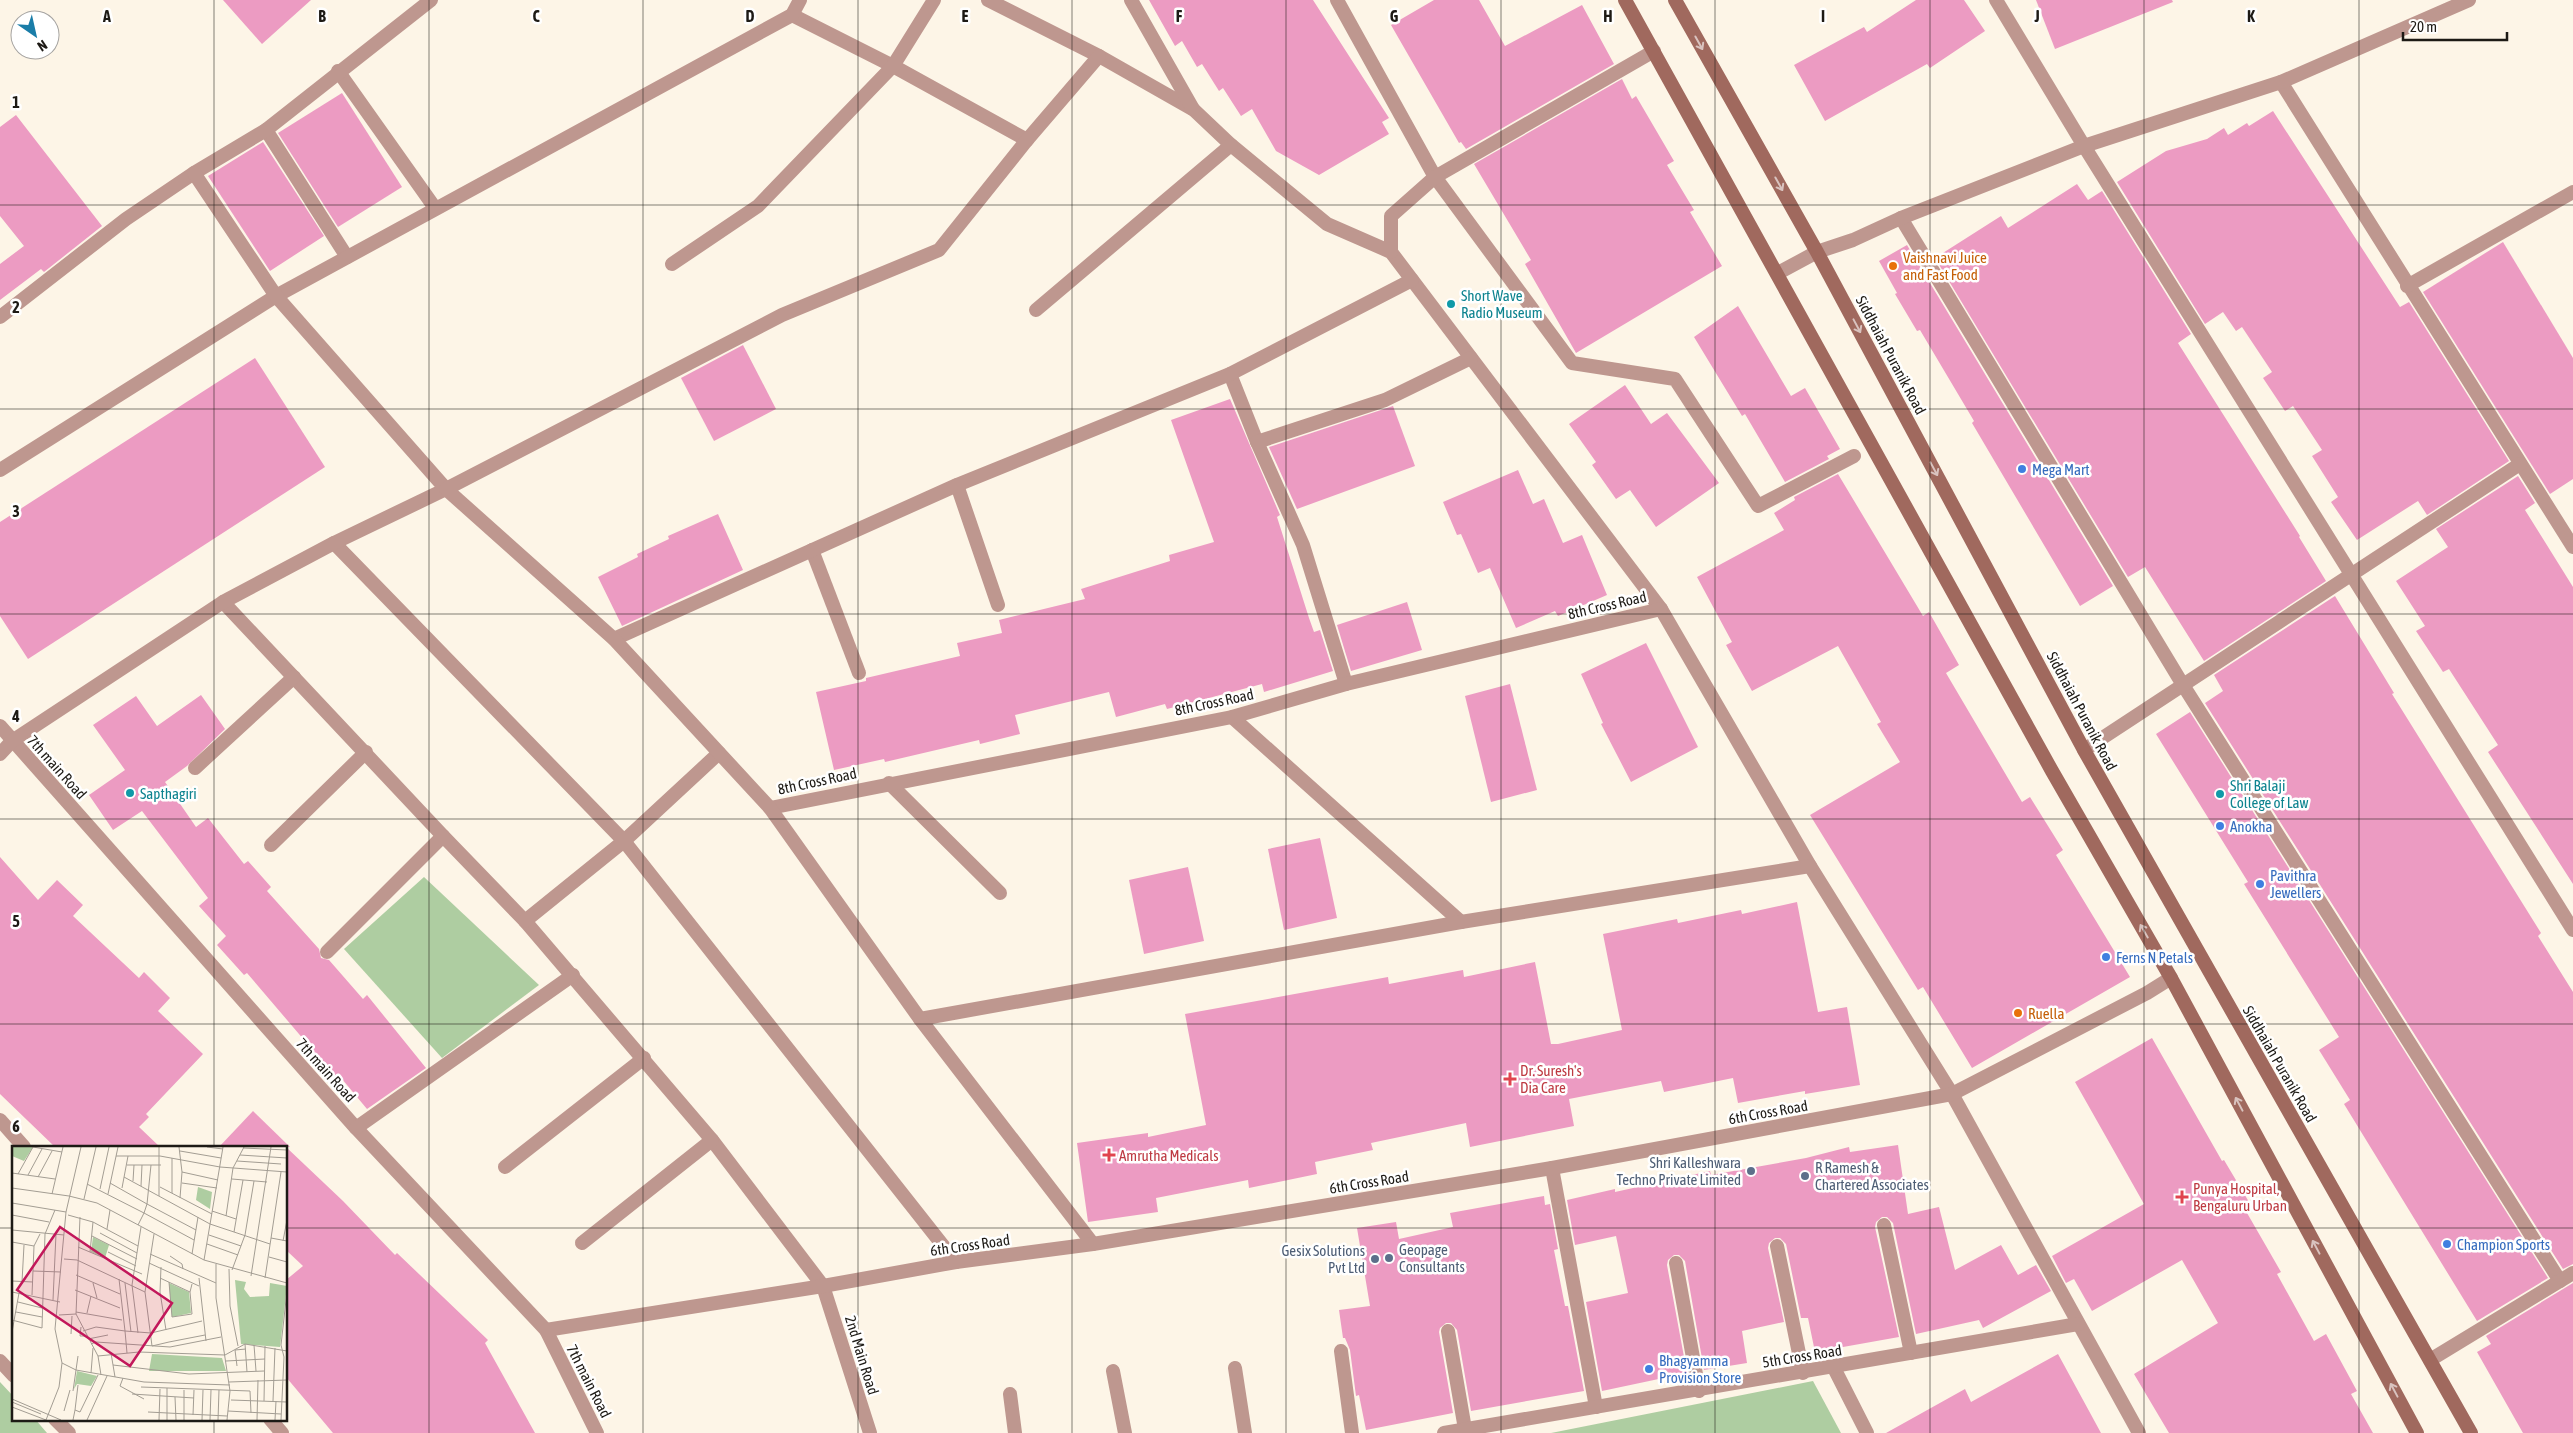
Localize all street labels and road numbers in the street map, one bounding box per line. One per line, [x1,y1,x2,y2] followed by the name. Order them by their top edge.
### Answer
[1853,293,1929,417] street label: Siddhaiah Puranik Road
[1566,588,1648,622] street label: 8th Cross Road
[2044,649,2120,773] street label: Siddhaiah Puranik Road
[1173,685,1255,719] street label: 8th Cross Road
[24,732,90,802] street label: 7th main Road
[776,764,858,798] street label: 8th Cross Road
[2240,1003,2320,1125] street label: Siddhaiah Puranik Road
[293,1035,359,1105] street label: 7th main Road
[1727,1097,1809,1127] street label: 6th Cross Road
[1328,1167,1410,1197] street label: 6th Cross Road
[929,1231,1011,1259] street label: 6th Cross Road
[842,1313,882,1397] street label: 2nd Main Road
[1761,1341,1843,1371] street label: 5th Cross Road
[563,1342,615,1420] street label: 7th main Road

